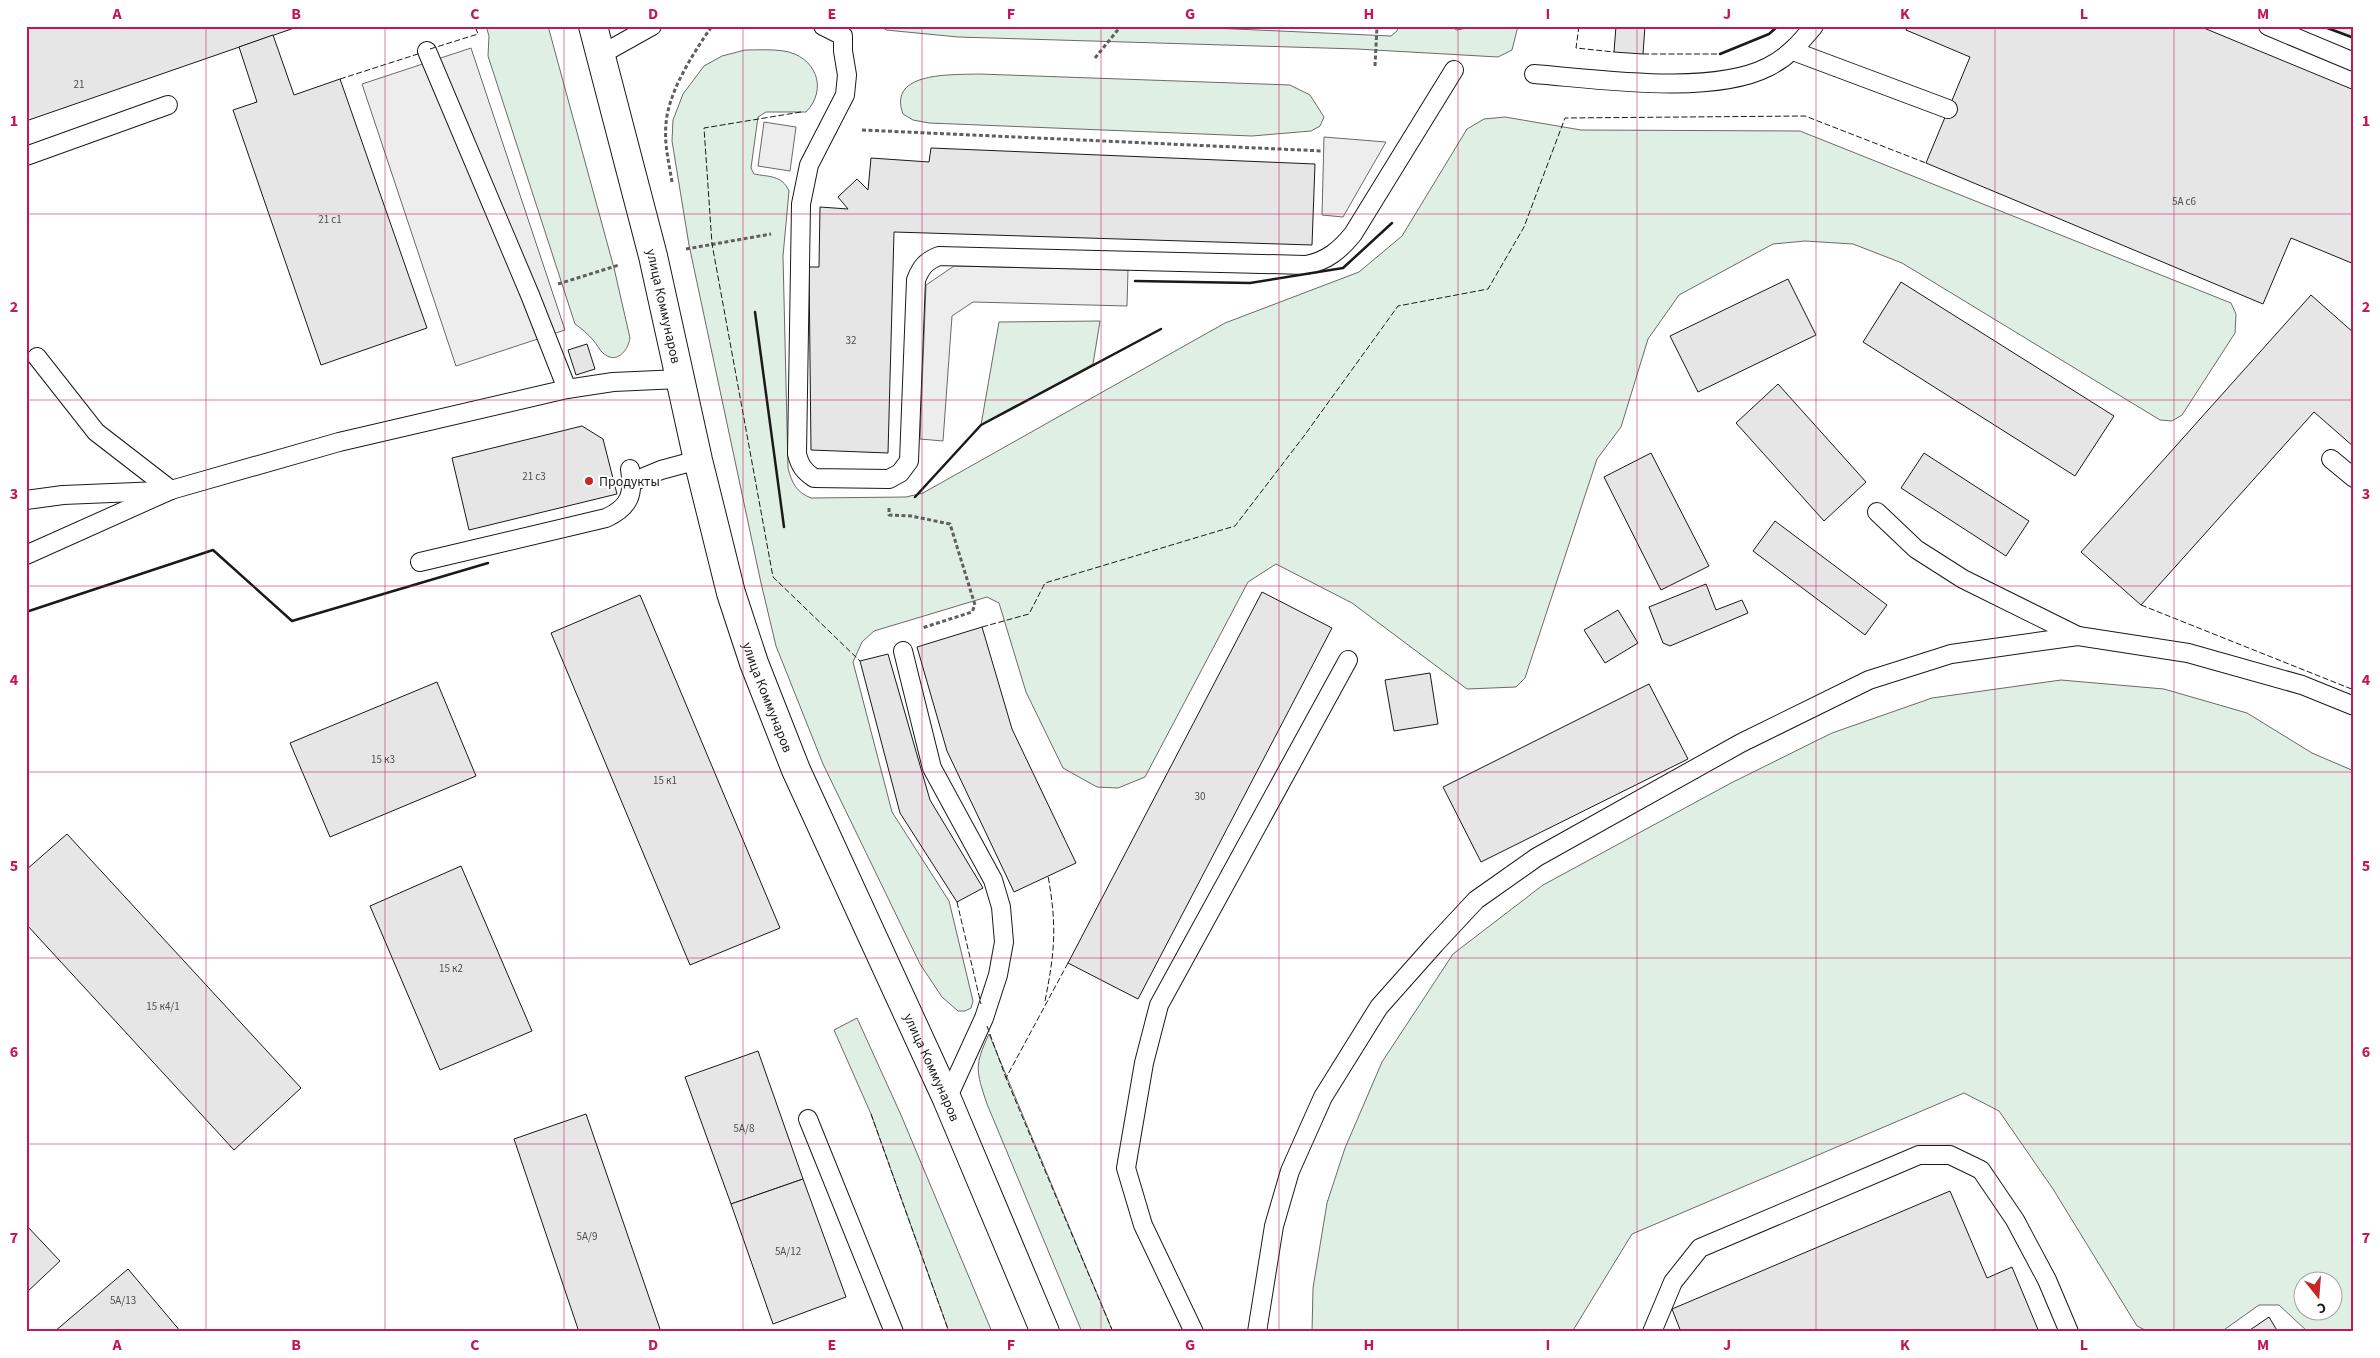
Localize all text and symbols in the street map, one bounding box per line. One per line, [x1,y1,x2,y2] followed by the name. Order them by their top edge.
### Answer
[111,3,122,25] text: A
[291,3,301,25] text: B
[470,3,480,25] text: C
[648,3,658,25] text: D
[828,3,836,25] text: E
[1007,3,1015,25] text: F
[1185,3,1195,25] text: G
[1364,3,1374,25] text: H
[1546,3,1550,25] text: I
[1723,3,1731,25] text: J
[1900,3,1910,25] text: K
[2080,3,2088,25] text: L
[2257,3,2269,25] text: M
[74,77,84,92] house number: 21
[10,110,18,132] text: 1
[2362,110,2370,132] text: 1
[2172,194,2197,209] house number: 5А с6
[318,212,342,227] house number: 21 с1
[641,247,685,366] street label: улица Коммунаров
[10,296,18,318] text: 2
[2362,296,2370,318] text: 2
[846,333,856,348] house number: 32
[522,469,546,484] house number: 21 с3
[599,472,660,492] place label: Продукты
[583,475,595,487] marker: Продукты
[10,483,18,505] text: 3
[2362,483,2370,505] text: 3
[737,640,797,756] street label: улица Коммунаров
[10,669,19,691] text: 4
[2362,669,2371,691] text: 4
[371,752,395,767] house number: 15 к3
[653,773,677,788] house number: 15 к1
[1195,789,1205,804] house number: 30
[10,855,18,877] text: 5
[2362,855,2370,877] text: 5
[439,961,463,976] house number: 15 к2
[146,999,180,1014] house number: 15 к4/1
[898,1010,964,1125] street label: улица Коммунаров
[10,1041,18,1063] text: 6
[2362,1041,2370,1063] text: 6
[734,1121,755,1136] house number: 5А/8
[10,1227,18,1249] text: 7
[2362,1227,2370,1249] text: 7
[577,1229,597,1244] house number: 5А/9
[775,1244,801,1259] house number: 5А/12
[2292,1270,2342,1320] north arrow
[110,1293,136,1308] house number: 5А/13
[2315,1297,2328,1318] text: С
[111,1334,122,1356] text: A
[291,1334,301,1356] text: B
[470,1334,480,1356] text: C
[648,1334,658,1356] text: D
[828,1334,836,1356] text: E
[1007,1334,1015,1356] text: F
[1185,1334,1195,1356] text: G
[1364,1334,1374,1356] text: H
[1546,1334,1550,1356] text: I
[1723,1334,1731,1356] text: J
[1900,1334,1910,1356] text: K
[2080,1334,2088,1356] text: L
[2257,1334,2269,1356] text: M

